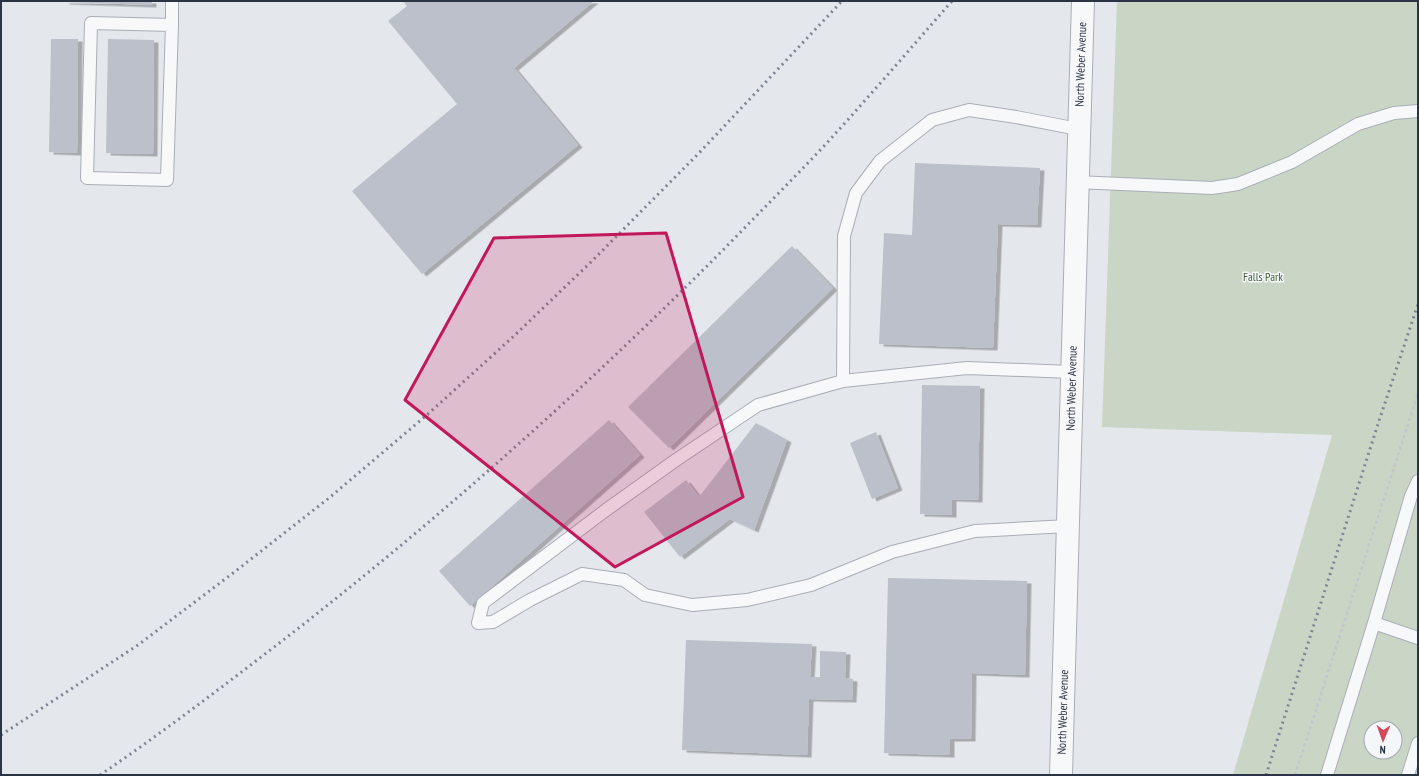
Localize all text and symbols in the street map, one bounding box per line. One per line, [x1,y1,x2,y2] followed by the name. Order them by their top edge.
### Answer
[1072,22,1089,107] street label: North Weber Avenue
[1243,269,1283,284] park label: Falls Park
[1063,345,1080,431] street label: North Weber Avenue
[1054,669,1071,755] street label: North Weber Avenue
[1363,720,1403,760] north arrow
[1379,743,1386,757] text: N

